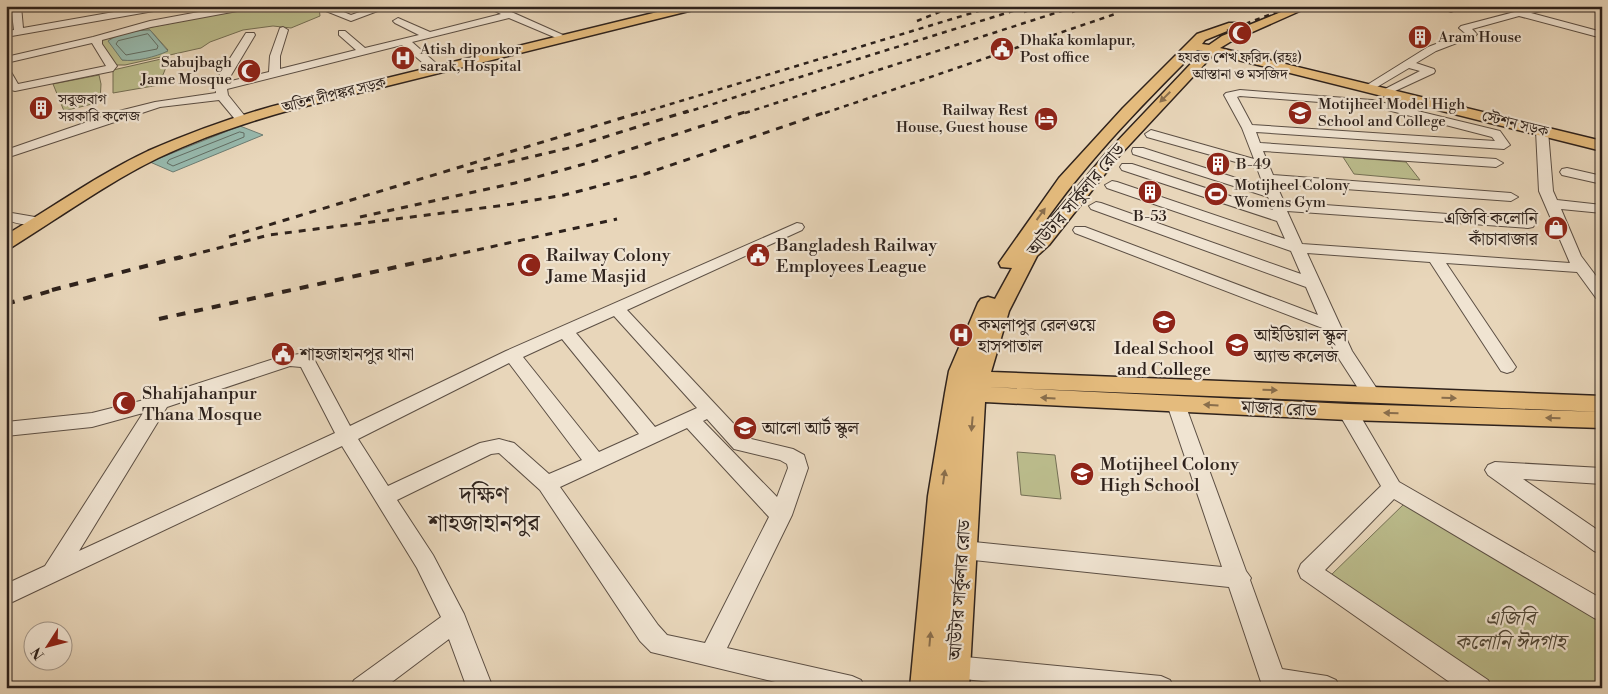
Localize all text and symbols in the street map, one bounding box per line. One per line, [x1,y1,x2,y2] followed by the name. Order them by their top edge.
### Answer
[1227,20,1253,46] mosque icon: হযরত শেখ ফরিদ (রহঃ) আস্তানা ও মসজিদ
[1407,24,1433,50] building icon: Aram House
[1437,28,1522,47] place label: Aram House
[1020,31,1135,67] place label: Dhaka komlapur, Post office
[989,36,1015,62] public building icon: Dhaka komlapur, Post office
[419,40,522,76] place label: Atish diponkor sarak, Hospital
[390,45,416,71] hospital icon: Atish diponkor sarak, Hospital
[1177,48,1302,84] place label: হযরত শেখ ফরিদ (রহঃ) আস্তানা ও মসজিদ
[140,53,232,89] place label: Sabujbagh Jame Mosque
[236,58,262,84] mosque icon: Sabujbagh Jame Mosque
[279,73,388,117] street label: অতিশ দীপঙ্কর সড়ক
[57,90,141,126] place label: সবুজবাগ সরকারি কলেজ
[1159,91,1171,103] one-way arrow
[28,95,54,121] building icon: সবুজবাগ সরকারি কলেজ
[1318,95,1465,131] place label: Motijheel Model High School and College
[1287,100,1313,126] school or university icon: Motijheel Model High School and College
[896,101,1029,137] place label: Railway Rest House, Guest house
[1033,106,1059,132] hotel icon: Railway Rest House, Guest house
[1480,107,1551,142] street label: স্টেশন সড়ক
[1021,138,1130,262] street label: আউটার সার্কুলার রোড
[1205,151,1231,177] building icon: B-49
[1235,155,1271,174] place label: B-49
[1233,176,1351,212] place label: Motijheel Colony Womens Gym
[1137,179,1163,205] building icon: B-53
[1203,181,1229,207] sports icon: Motijheel Colony Womens Gym
[1036,207,1046,221] one-way arrow
[1132,207,1167,226] place label: B-53
[1444,207,1539,251] place label: এজিবি কলোনি কাঁচাবাজার
[1543,215,1569,241] shop icon: এজিবি কলোনি কাঁচাবাজার
[775,234,938,278] place label: Bangladesh Railway Employees League
[745,242,771,268] public building icon: Bangladesh Railway Employees League
[545,244,671,288] place label: Railway Colony Jame Masjid
[516,252,542,278] mosque icon: Railway Colony Jame Masjid
[1151,309,1177,335] school or university icon: Ideal School and College
[977,314,1097,358] place label: কমলাপুর রেলওয়ে হাসপাতাল
[948,322,974,348] hospital icon: কমলাপুর রেলওয়ে হাসপাতাল
[1253,324,1348,368] place label: আইডিয়াল স্কুল অ্যান্ড কলেজ
[1224,332,1250,358] school or university icon: আইডিয়াল স্কুল অ্যান্ড কলেজ
[1114,337,1215,381] place label: Ideal School and College
[270,341,296,367] public building icon: শাহজাহানপুর থানা
[299,343,414,366] place label: শাহজাহানপুর থানা
[142,382,262,426] place label: Shahjahanpur Thana Mosque
[1262,387,1278,395] one-way arrow
[111,390,137,416] mosque icon: Shahjahanpur Thana Mosque
[1040,393,1056,401] one-way arrow
[1442,394,1458,402] one-way arrow
[1240,395,1318,423] street label: মাজার রোড
[1203,401,1219,409] one-way arrow
[1382,409,1398,417] one-way arrow
[1545,414,1561,422] one-way arrow
[732,415,758,441] school or university icon: আলো আর্ট স্কুল
[761,416,860,440] place label: আলো আর্ট স্কুল
[967,417,975,433] one-way arrow
[1100,453,1239,497] place label: Motijheel Colony High School
[1069,461,1095,487] school or university icon: Motijheel Colony High School
[940,469,948,485] one-way arrow
[427,481,540,539] district label: দক্ষিণ শাহজাহানপুর
[944,518,976,662] street label: আউটার সার্কুলার রোড
[1455,605,1569,656] park label: এজিবি কলোনি ঈদগাহ
[22,622,72,672] north arrow
[926,631,934,647] one-way arrow
[28,643,49,663] text: N

